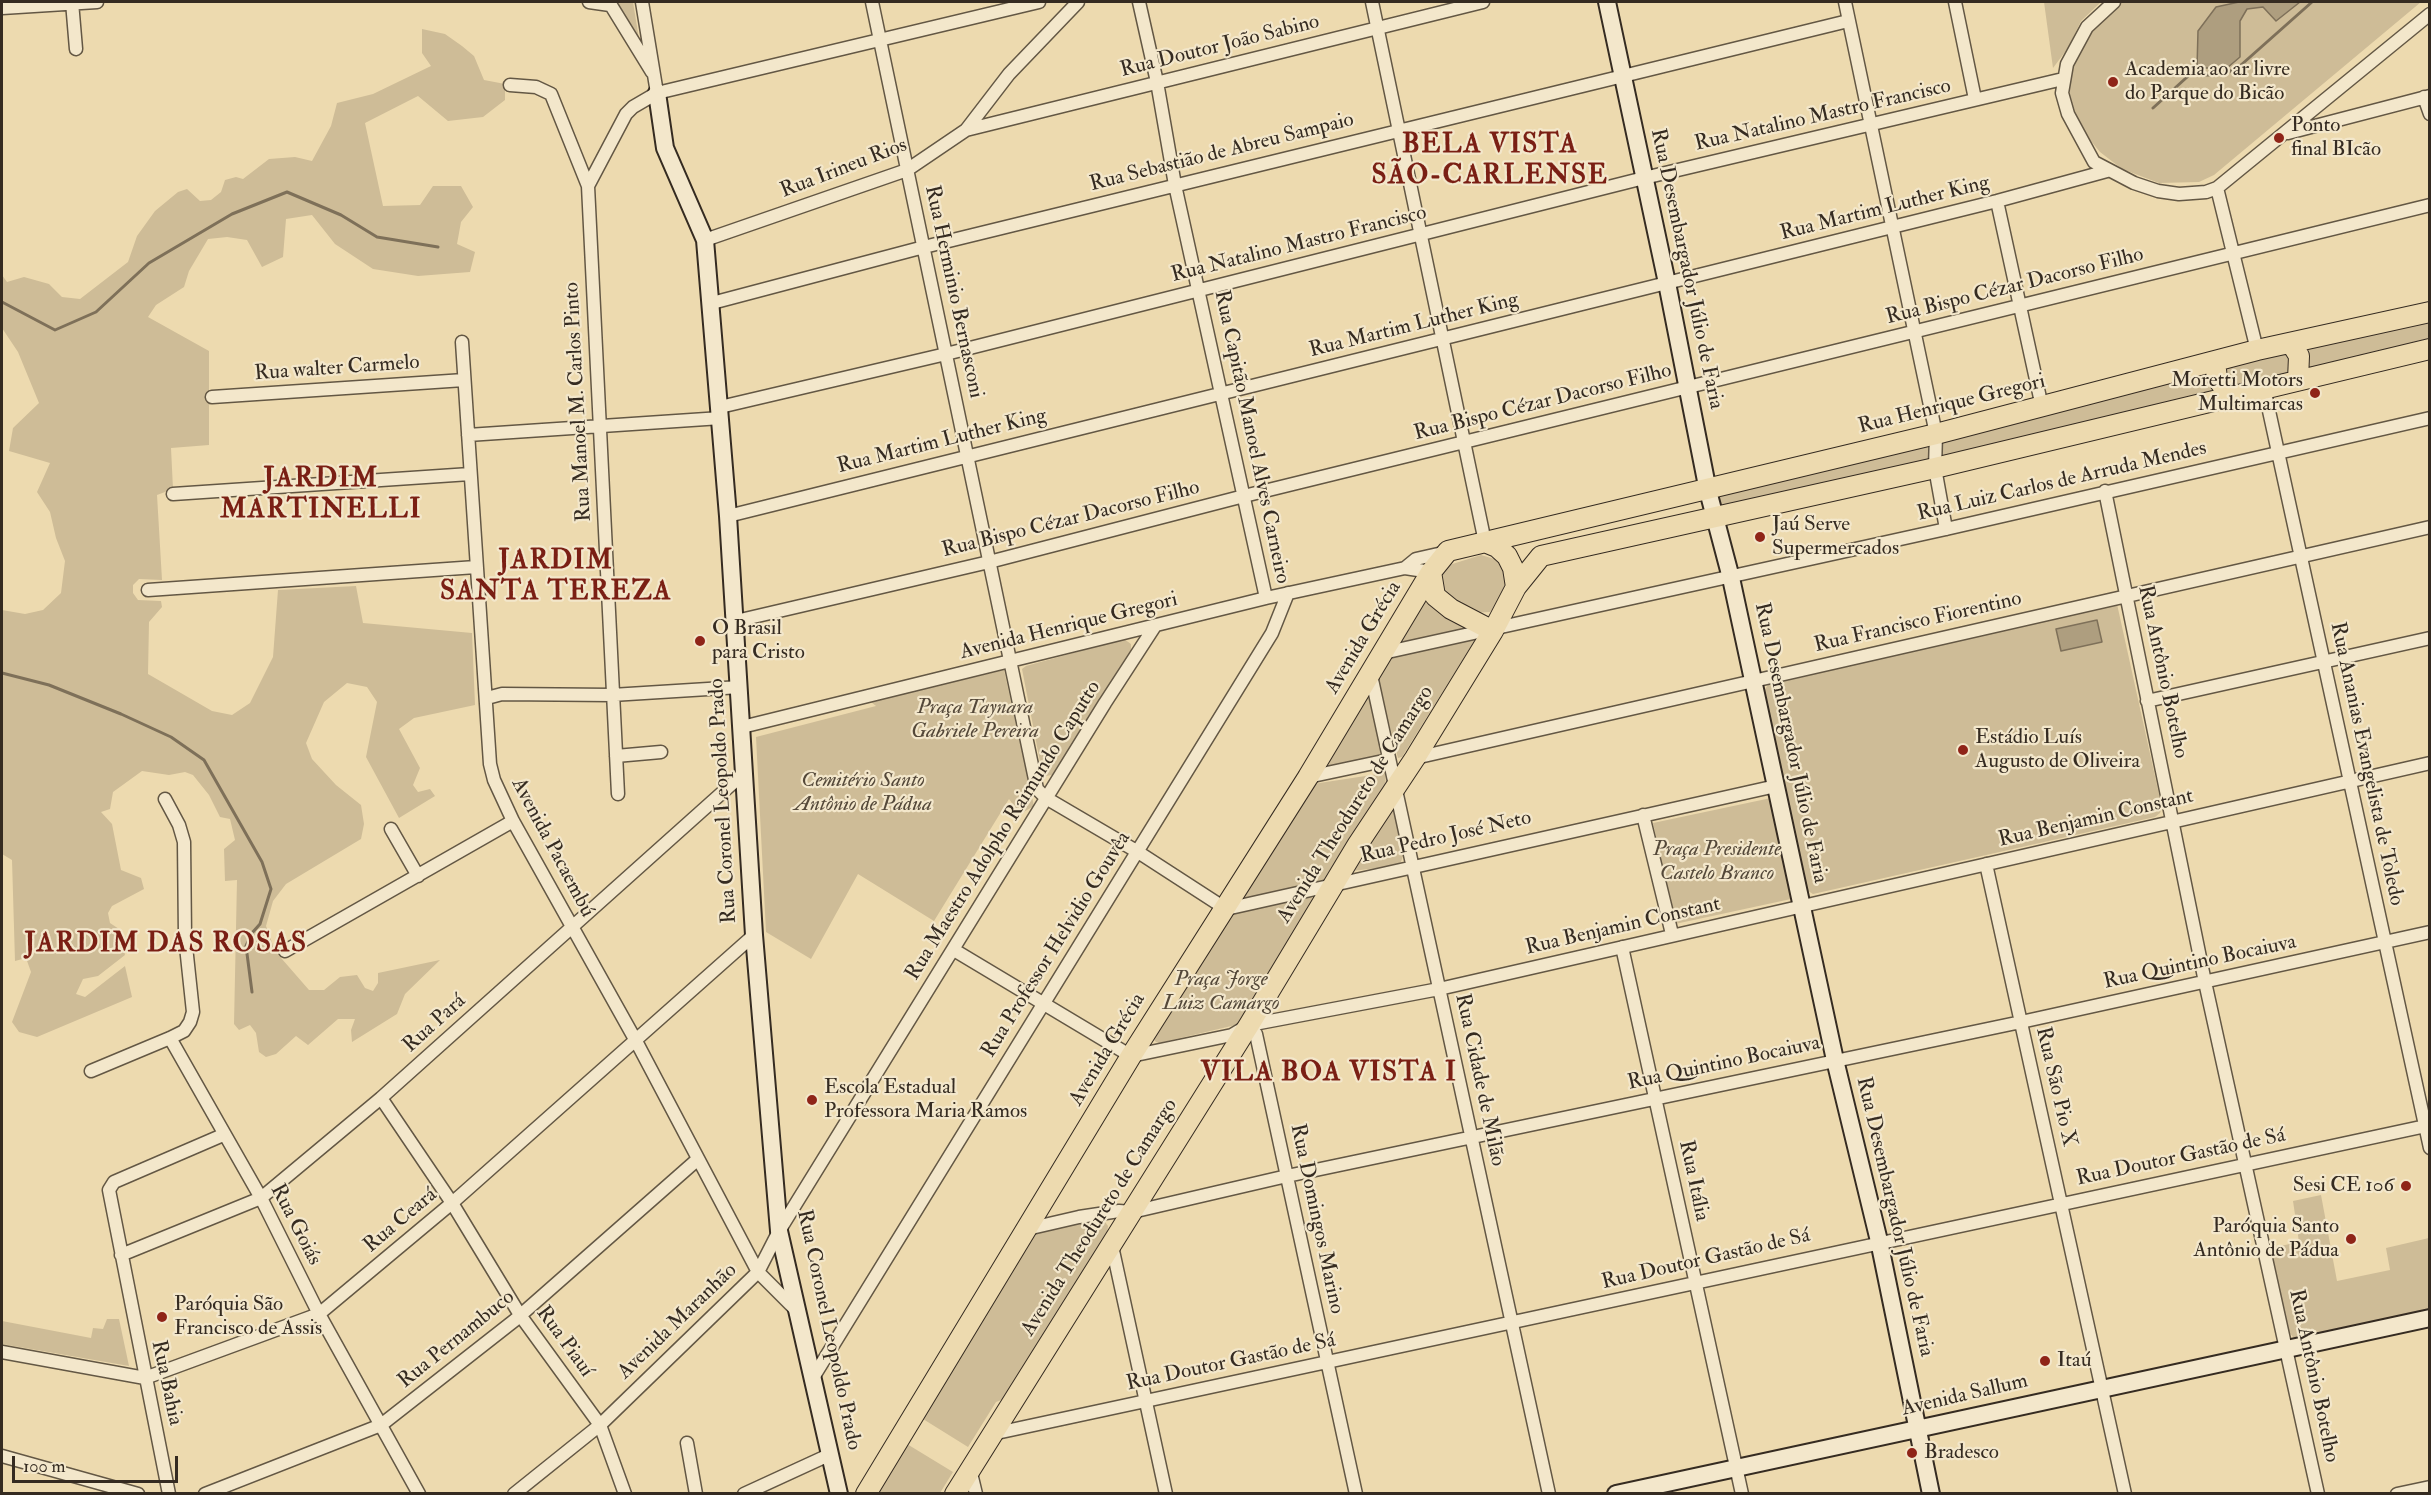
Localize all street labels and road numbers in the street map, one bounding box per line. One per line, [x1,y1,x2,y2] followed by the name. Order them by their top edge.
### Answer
[1118,10,1322,84] street label: Rua Doutor João Sabino
[1692,74,1954,158] street label: Rua Natalino Mastro Francisco
[1087,108,1357,198] street label: Rua Sebastião de Abreu Sampaio
[1644,126,1728,412] street label: Rua Desembargador Júlio de Faria
[777,133,911,205] street label: Rua Irineu Rios
[1778,171,1992,247] street label: Rua Martim Luther King
[918,183,988,401] street label: Rua Herminio Bernasconi
[1169,201,1429,289] street label: Rua Natalino Mastro Francisco
[1884,243,2146,331] street label: Rua Bispo Cézar Dacorso Filho
[560,282,598,522] street label: Rua Manoel M. Carlos Pinto
[1208,288,1294,586] street label: Rua Capitão Manoel Alves Carneiro
[1307,288,1521,364] street label: Rua Martim Luther King
[254,351,420,387] street label: Rua walter Carmelo
[1412,359,1674,447] street label: Rua Bispo Cézar Dacorso Filho
[1856,370,2048,440] street label: Rua Henrique Gregori
[835,404,1049,480] street label: Rua Martim Luther King
[1915,436,2209,528] street label: Rua Luiz Carlos de Arruda Mendes
[940,476,1202,564] street label: Rua Bispo Cézar Dacorso Filho
[1320,577,1408,699] street label: Avenida Grécia
[2131,583,2193,761] street label: Rua Antônio Botelho
[1812,587,2024,659] street label: Rua Francisco Fiorentino
[958,588,1180,666] street label: Avenida Henrique Gregori
[1748,600,1832,886] street label: Rua Desembargador Júlio de Faria
[2324,620,2408,908] street label: Rua Ananias Evangelista de Toledo
[901,677,1107,985] street label: Rua Maestro Adolpho Raimundo Caputto
[705,678,743,924] street label: Rua Coronel Leopoldo Prado
[1272,682,1440,928] street label: Avenida Theodureto de Camargo
[505,774,599,922] street label: Avenida Pacaembú
[1996,784,2196,854] street label: Rua Benjamin Constant
[1358,806,1534,870] street label: Rua Pedro José Neto
[977,827,1137,1063] street label: Rua Professor Helvidio Gouvêa
[1523,892,1723,962] street label: Rua Benjamin Constant
[2101,930,2299,996] street label: Rua Quintino Bocaiuva
[398,989,472,1059] street label: Rua Pará
[1064,989,1152,1111] street label: Avenida Grécia
[1448,992,1510,1168] street label: Rua Cidade de Milão
[2029,1025,2081,1149] street label: Rua São Pio X
[1625,1031,1823,1097] street label: Rua Quintino Bocaiuva
[1850,1075,1938,1359] street label: Rua Desembargador Júlio de Faria
[1016,1095,1184,1341] street label: Avenida Theodureto de Camargo
[1284,1122,1348,1316] street label: Rua Domingos Marino
[2074,1124,2288,1192] street label: Rua Doutor Gastão de Sá
[1672,1138,1714,1224] street label: Rua Itália
[264,1180,326,1270] street label: Rua Goiás
[359,1183,443,1259] street label: Rua Ceará
[790,1207,866,1453] street label: Rua Coronel Leopoldo Prado
[1599,1224,1813,1296] street label: Rua Doutor Gastão de Sá
[613,1259,743,1385] street label: Avenida Maranhão
[394,1285,520,1395] street label: Rua Pernambuco
[2282,1287,2344,1465] street label: Rua Antônio Botelho
[530,1302,598,1382] street label: Rua Piauí
[1124,1329,1338,1397] street label: Rua Doutor Gastão de Sá
[145,1338,187,1428] street label: Rua Bahia
[1900,1369,2030,1423] street label: Avenida Sallum

